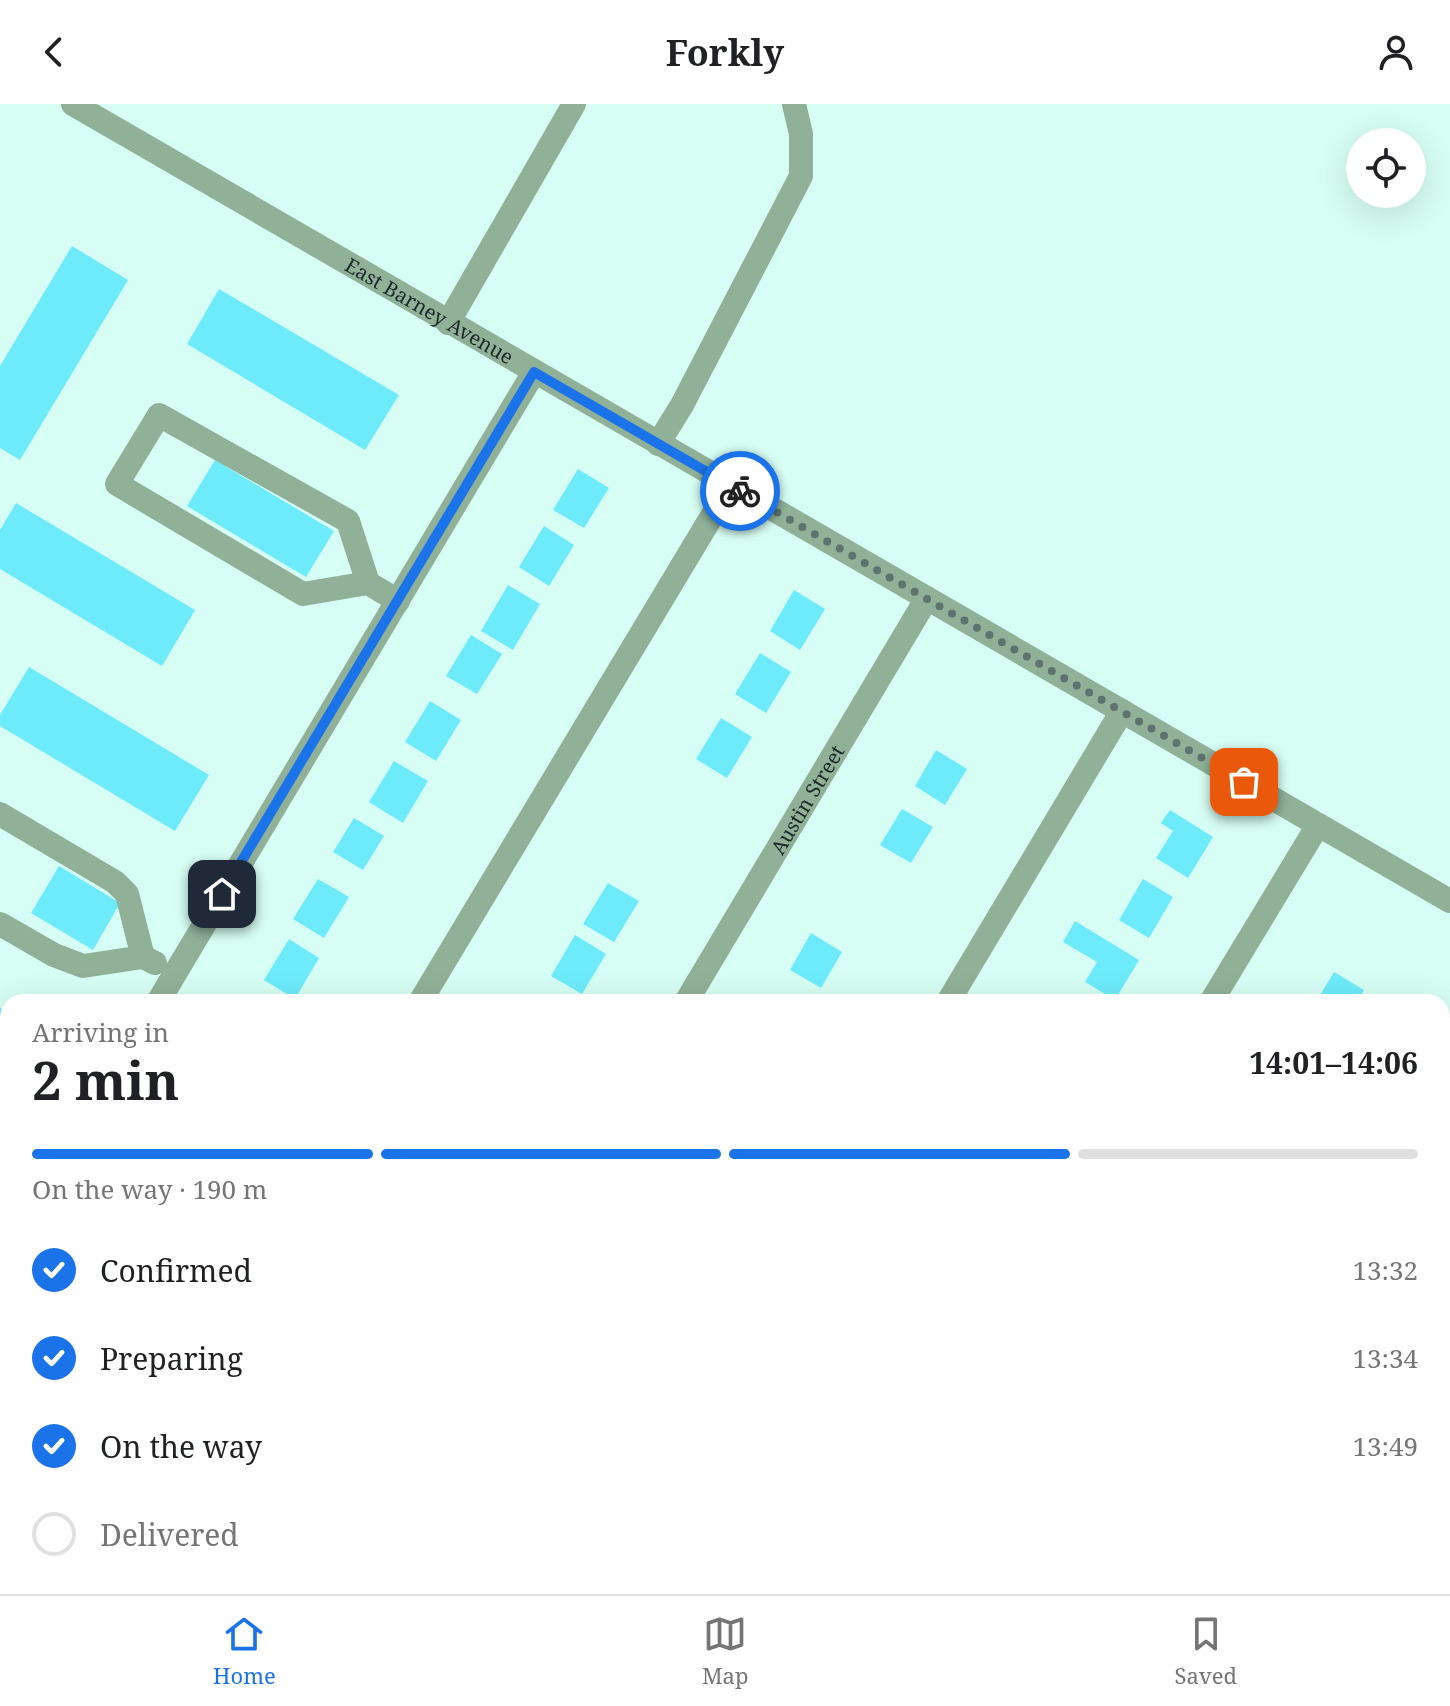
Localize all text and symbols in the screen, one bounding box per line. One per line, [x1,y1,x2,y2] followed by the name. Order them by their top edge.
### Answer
[666,28,784,77] text: Forkly
[32,30,76,74] icon: back
[1374,30,1418,74] icon: person
[1346,128,1426,208] map controls
[1346,128,1426,208] button: locate
[340,251,519,370] street label: East Barney Avenue
[700,451,780,531] courier
[718,469,762,513] icon: bike
[764,740,850,859] street label: Austin Street
[1210,748,1278,816] pin
[1222,760,1266,804] icon: bag
[188,860,256,928] pin
[200,872,244,916] icon: home
[32,1014,169,1050] text: Arriving in
[1249,1042,1418,1083] text: 14:01–14:06
[32,1044,179,1115] text: 2 min
[32,1171,267,1207] text: On the way · 190 m
[32,1248,76,1292] icon: check
[100,1250,252,1291] text: Confirmed
[1352,1252,1418,1288] text: 13:32
[32,1336,76,1380] icon: check
[100,1338,243,1379] text: Preparing
[1352,1340,1418,1376] text: 13:34
[32,1424,76,1468] icon: check
[100,1426,262,1467] text: On the way
[1352,1428,1418,1464] text: 13:49
[100,1514,239,1555] text: Delivered
[213,1612,276,1690] tab: Home
[702,1612,748,1690] tab: Map
[1175,1612,1237,1690] tab: Saved

